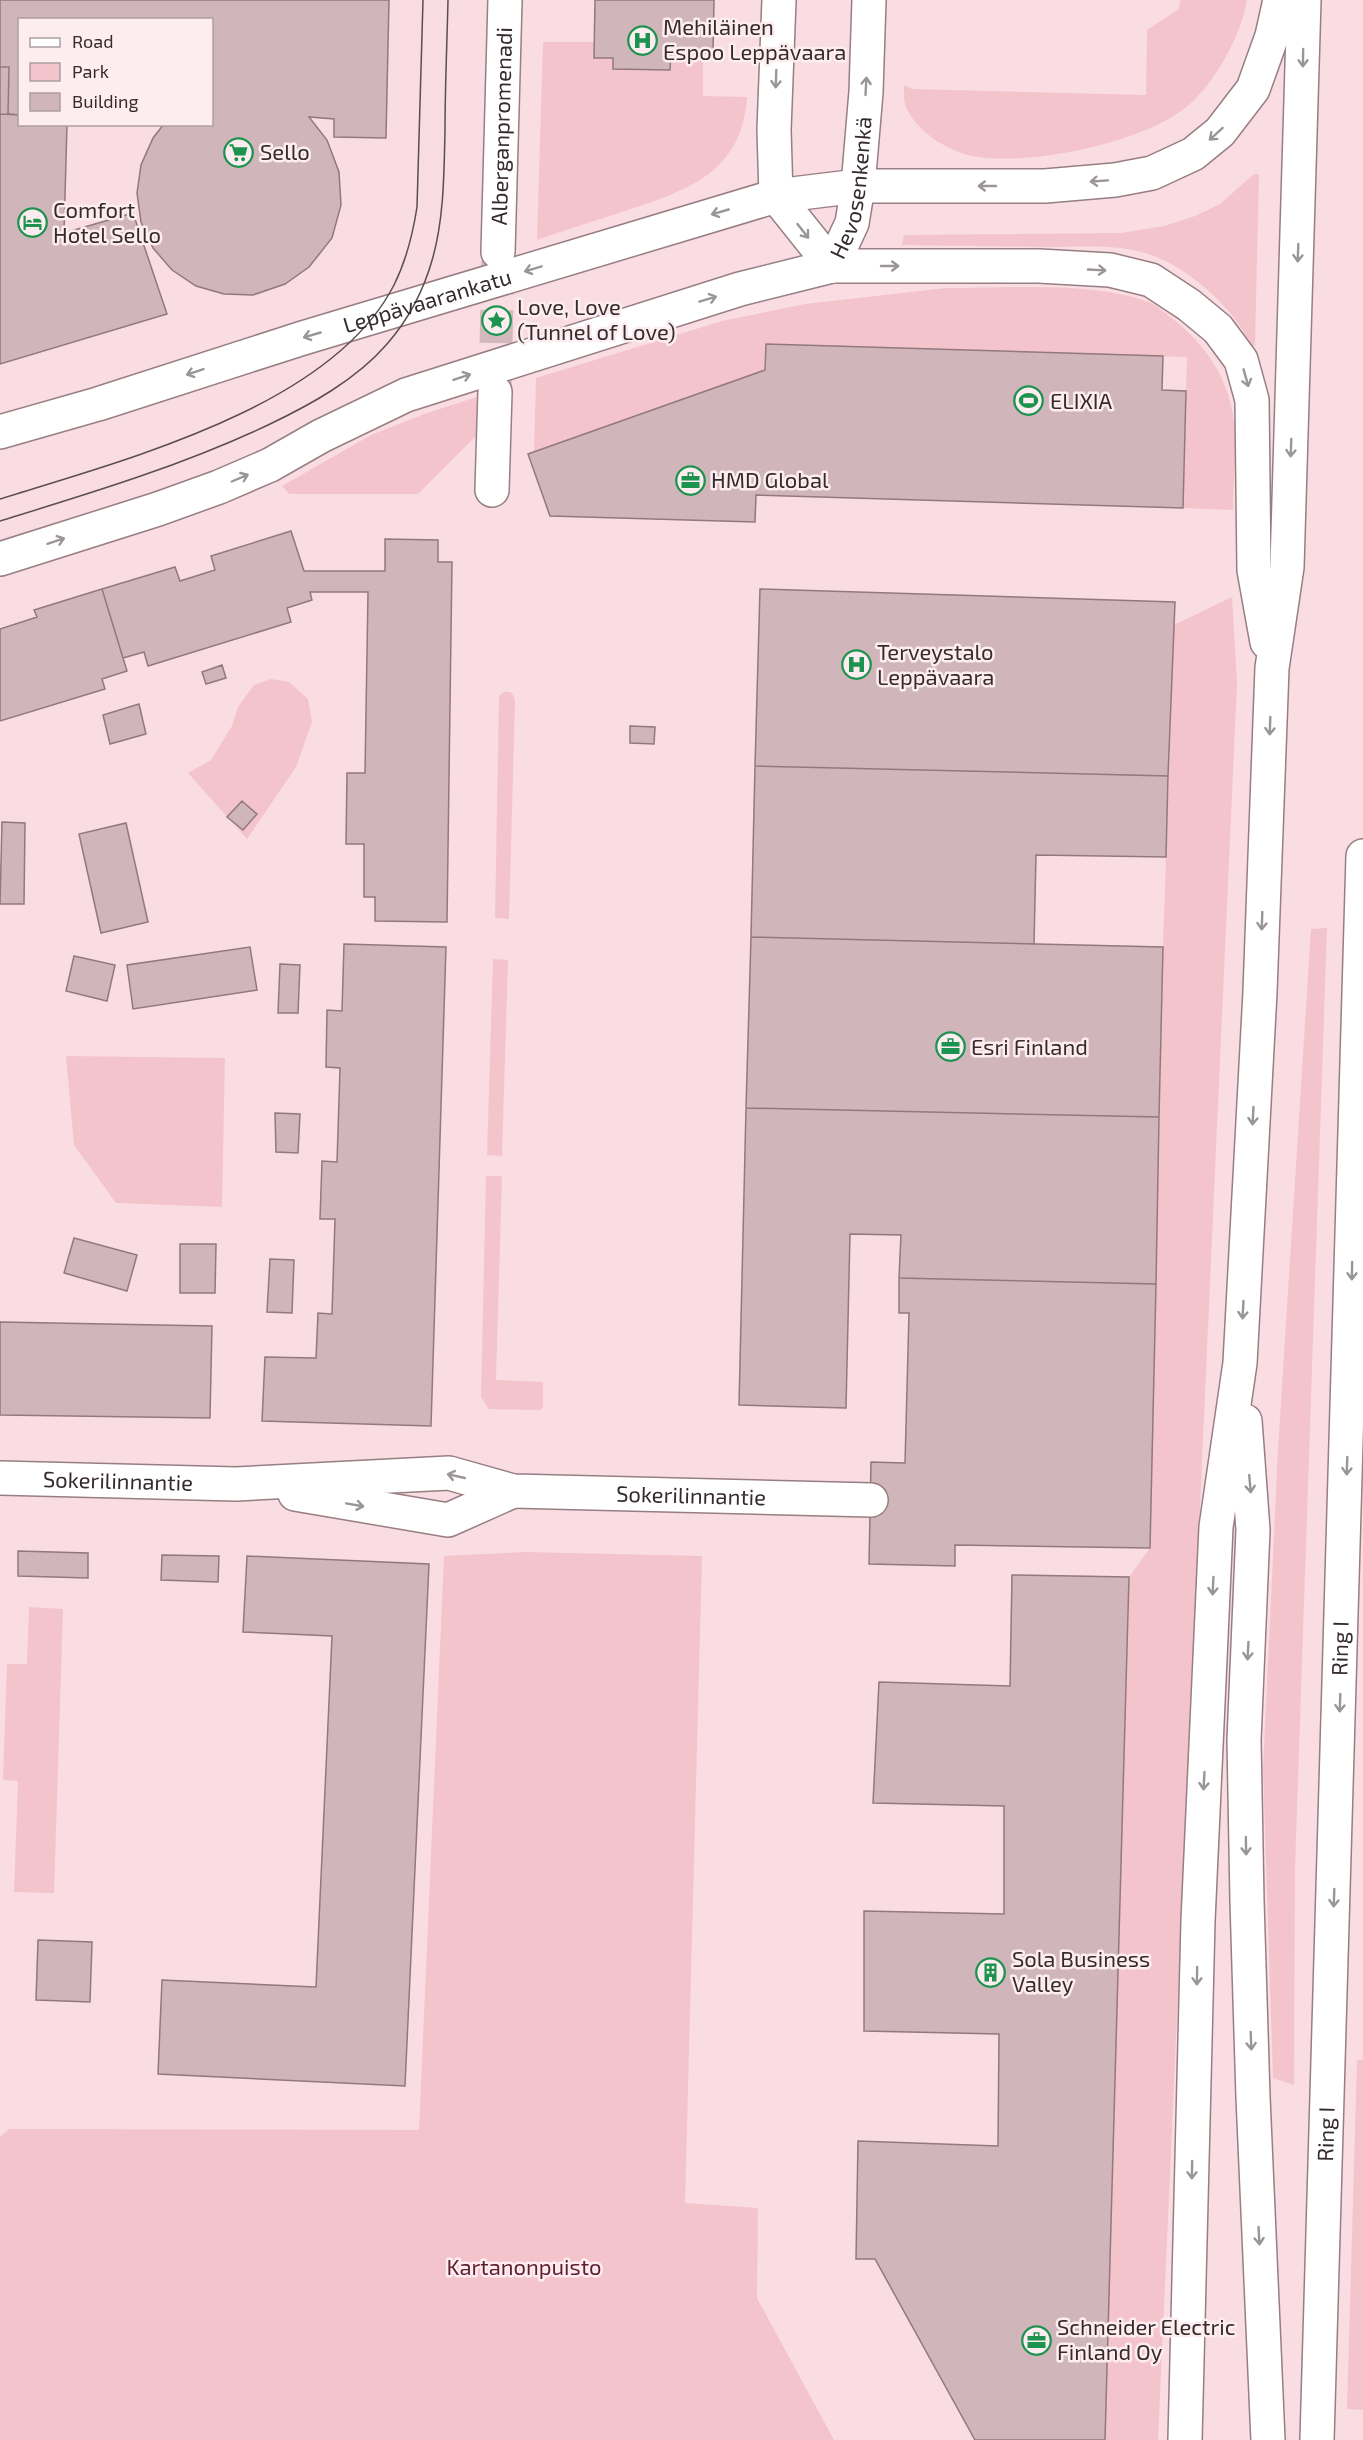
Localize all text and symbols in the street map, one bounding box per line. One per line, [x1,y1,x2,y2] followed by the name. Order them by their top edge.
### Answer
[663,13,846,64] place label: Mehiläinen Espoo Leppävaara
[18,18,213,126] legend
[626,24,658,56] hospital icon: Mehiläinen Espoo Leppävaara
[485,27,516,225] street label: Alberganpromenadi
[72,30,113,52] text: Road
[1297,48,1309,68] one-way arrow
[72,60,109,82] text: Park
[770,69,782,89] one-way arrow
[861,77,872,97] one-way arrow
[72,90,139,112] text: Building
[823,115,876,262] street label: Hevosenkenkä
[1208,127,1223,141] one-way arrow
[223,136,255,168] supermarket icon: Sello
[260,138,310,164] place label: Sello
[1090,176,1110,187] one-way arrow
[977,180,997,192] one-way arrow
[53,196,161,247] place label: Comfort Hotel Sello
[16,207,48,239] hotel icon: Comfort Hotel Sello
[711,207,730,218] one-way arrow
[797,223,810,239] one-way arrow
[1292,243,1303,263] one-way arrow
[880,260,900,272] one-way arrow
[340,262,514,337] street label: Leppävaarankatu
[524,264,543,275] one-way arrow
[1087,264,1107,275] one-way arrow
[517,293,676,344] place label: Love, Love (Tunnel of Love)
[698,293,717,304] one-way arrow
[480,304,512,336] place icon: Love, Love (Tunnel of Love)
[303,330,322,341] one-way arrow
[186,367,205,378] one-way arrow
[1241,368,1252,387] one-way arrow
[452,371,471,382] one-way arrow
[1013,385,1045,417] sports icon: ELIXIA
[1050,387,1113,413] place label: ELIXIA
[1285,438,1297,458] one-way arrow
[674,464,706,496] office icon: HMD Global
[711,466,829,492] place label: HMD Global
[230,472,249,483] one-way arrow
[46,535,65,546] one-way arrow
[877,638,994,689] place label: Terveystalo Leppävaara
[840,649,872,681] hospital icon: Terveystalo Leppävaara
[1264,716,1275,736] one-way arrow
[1257,910,1268,930] one-way arrow
[934,1031,966,1063] office icon: Esri Finland
[971,1033,1088,1059] place label: Esri Finland
[1248,1105,1259,1125] one-way arrow
[1346,1261,1358,1281] one-way arrow
[1237,1300,1248,1320] one-way arrow
[1341,1456,1353,1476] one-way arrow
[43,1465,193,1495] street label: Sokerilinnantie
[447,1469,466,1481] one-way arrow
[1245,1473,1256,1493] one-way arrow
[616,1480,766,1509] street label: Sokerilinnantie
[345,1499,365,1510] one-way arrow
[1207,1575,1219,1595] one-way arrow
[1325,1621,1353,1676] street label: Ring I
[1242,1641,1254,1661] one-way arrow
[1334,1693,1345,1713] one-way arrow
[1199,1770,1210,1790] one-way arrow
[1240,1836,1252,1856] one-way arrow
[1328,1888,1340,1908] one-way arrow
[1012,1945,1150,1996] place label: Sola Business Valley
[975,1956,1007,1988] building icon: Sola Business Valley
[1191,1965,1202,1985] one-way arrow
[1246,2030,1257,2050] one-way arrow
[1311,2106,1339,2162] street label: Ring I
[1186,2160,1197,2180] one-way arrow
[1254,2225,1265,2245] one-way arrow
[446,2253,602,2279] park label: Kartanonpuisto
[1057,2313,1235,2364] place label: Schneider Electric Finland Oy
[1020,2324,1052,2356] office icon: Schneider Electric Finland Oy

